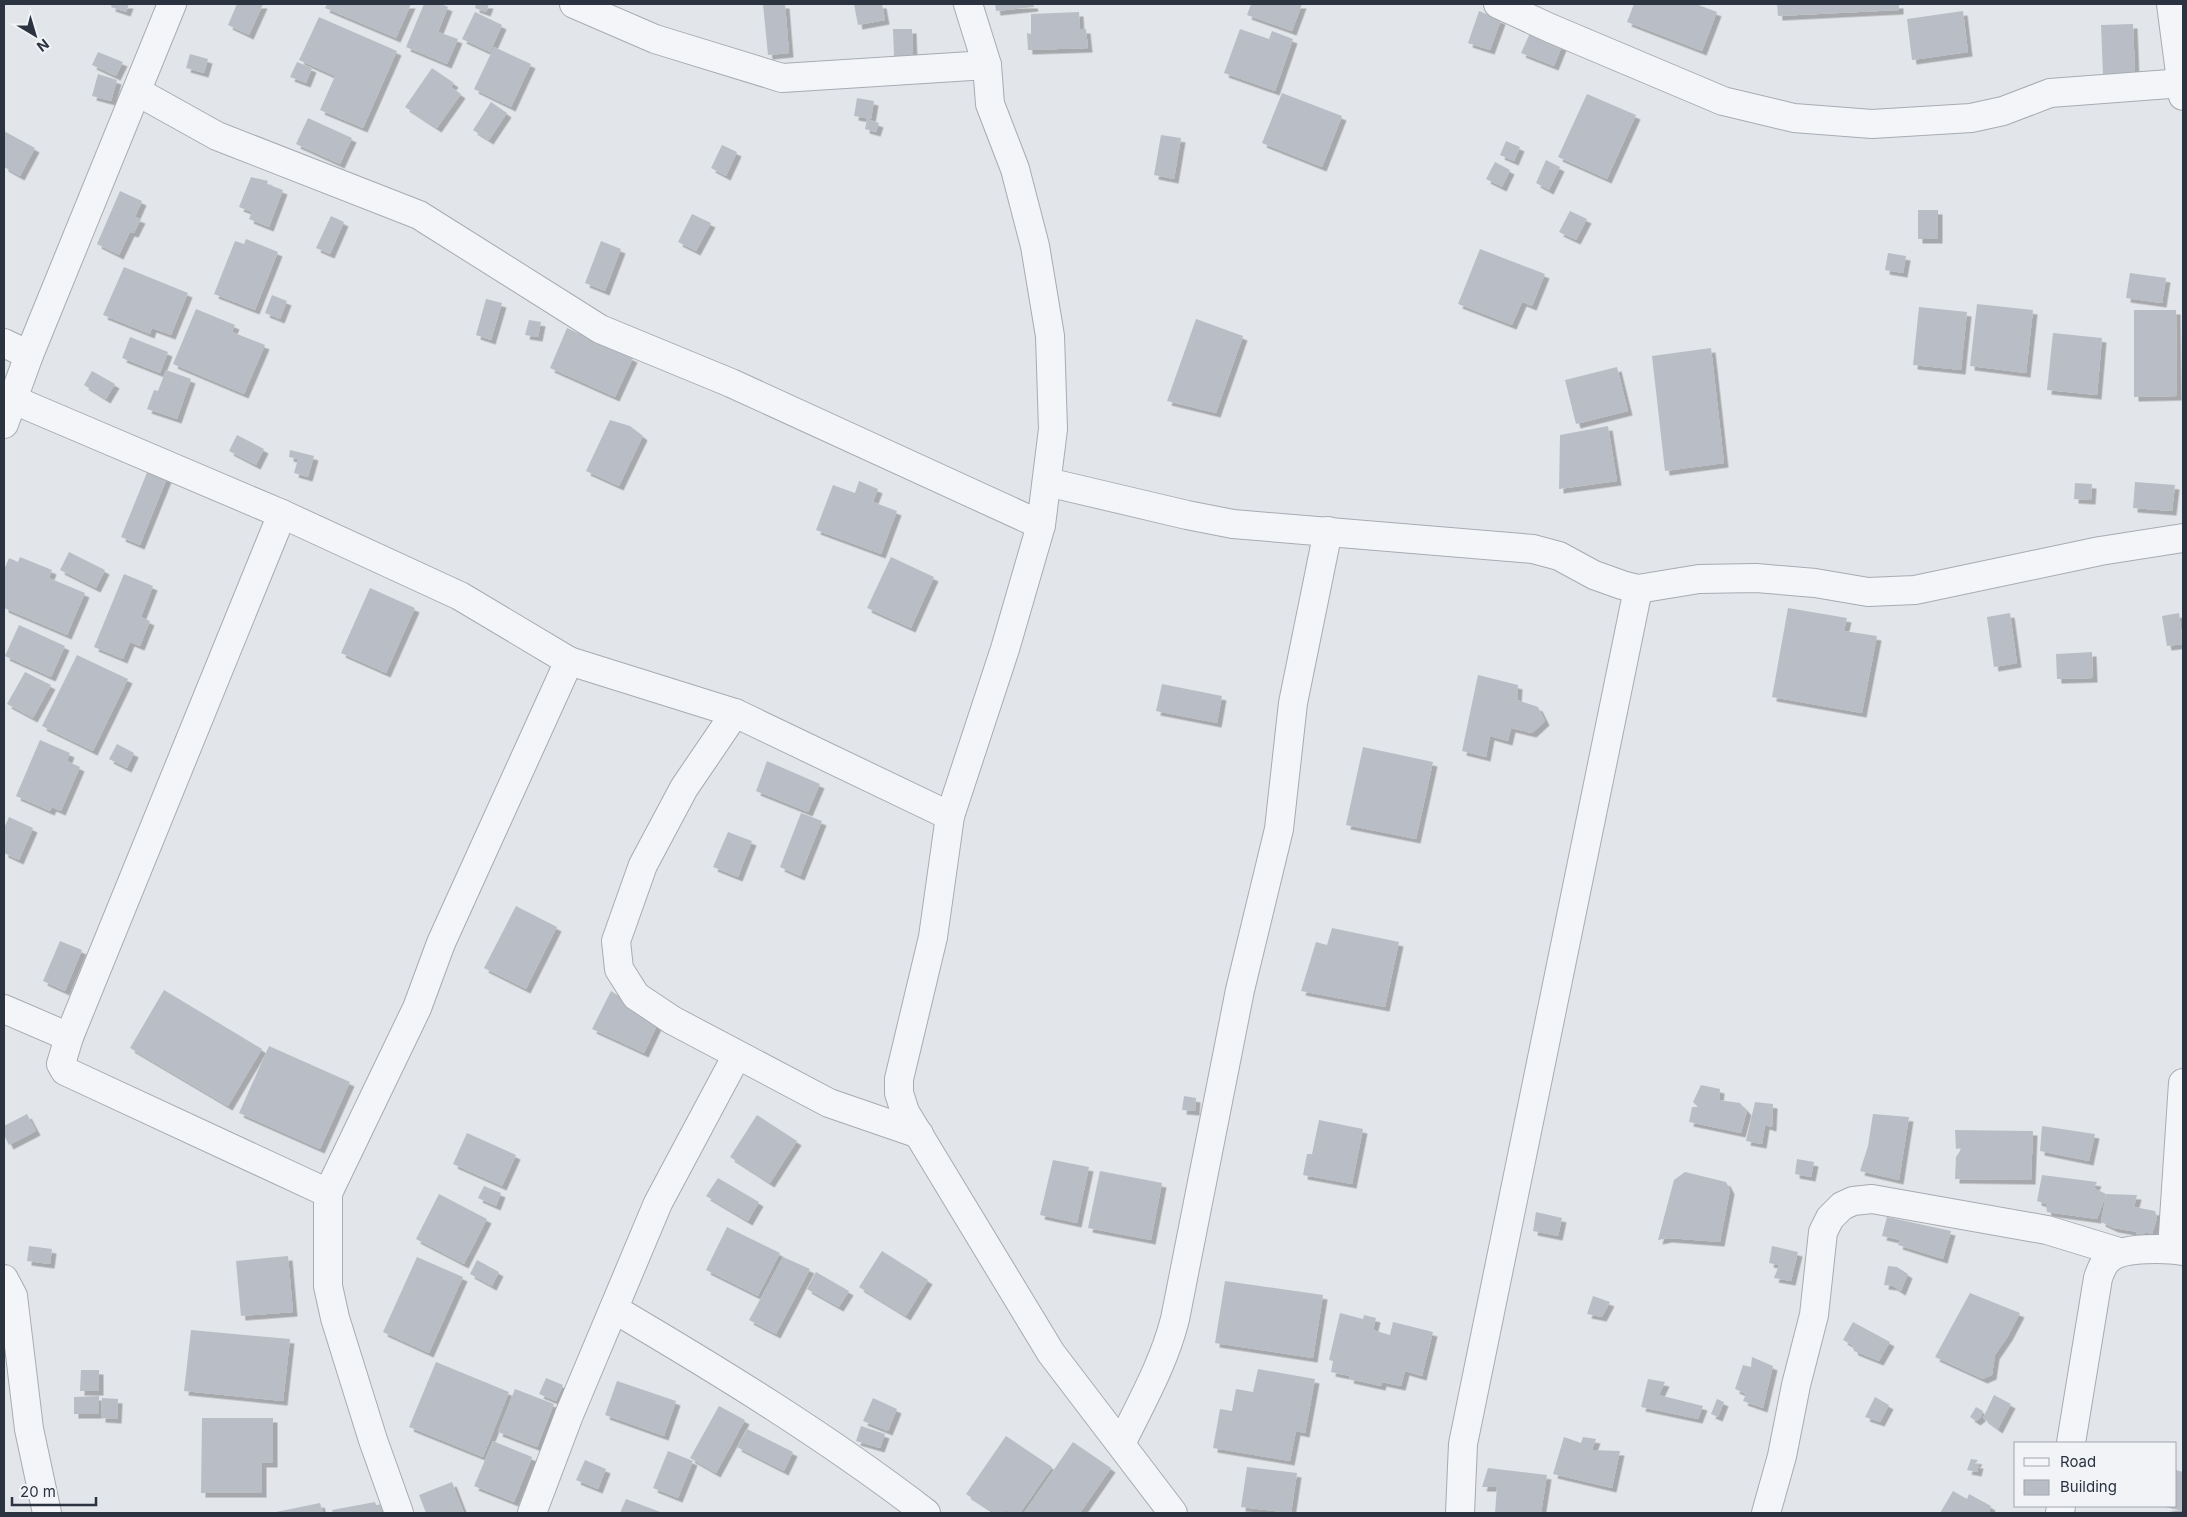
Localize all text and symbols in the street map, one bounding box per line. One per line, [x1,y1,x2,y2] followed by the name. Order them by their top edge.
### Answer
[10,10,60,60] north arrow
[34,36,53,56] text: N
[2014,1442,2177,1507] legend
[2060,1452,2096,1471] text: Road
[12,1474,96,1506] scale bar
[2060,1477,2117,1496] text: Building
[20,1482,56,1501] text: 20 m

